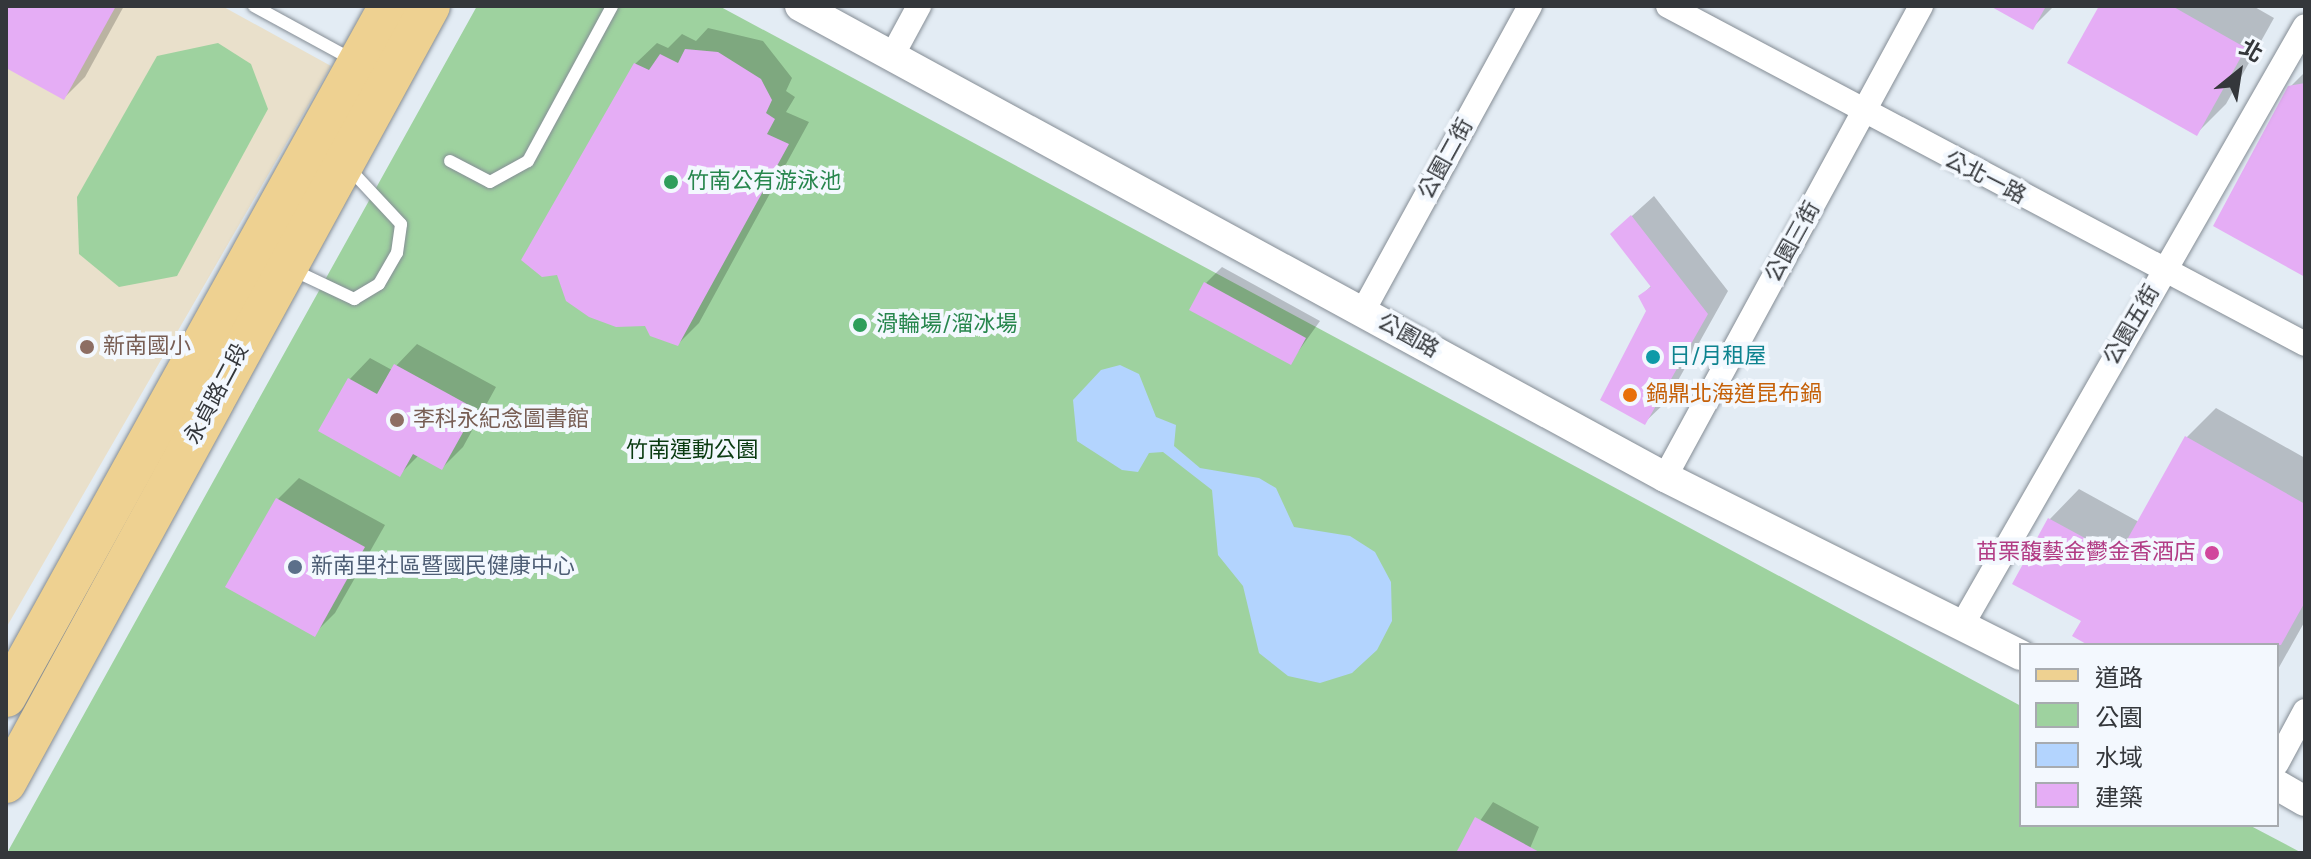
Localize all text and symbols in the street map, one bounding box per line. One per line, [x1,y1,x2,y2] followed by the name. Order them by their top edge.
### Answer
[2199,32,2279,112] north arrow
[2235,34,2267,68] text: 北
[1413,114,1479,204] street label: 公園二街
[1940,146,2030,210] street label: 公北一路
[687,169,841,195] place label: 竹南公有游泳池
[662,173,680,191] marker: 竹南公有游泳池
[1760,197,1826,287] street label: 公園三街
[2099,280,2165,370] street label: 公園五街
[1373,308,1443,364] street label: 公園路
[876,312,1017,338] place label: 滑輪場/溜冰場
[851,316,869,334] marker: 滑輪場/溜冰場
[103,334,191,360] place label: 新南國小
[78,338,96,356] marker: 新南國小
[180,339,254,449] street label: 永貞路二段
[1669,344,1766,370] place label: 日/月租屋
[1644,348,1662,366] marker: 日/月租屋
[1646,382,1822,408] place label: 鍋鼎北海道昆布鍋
[1621,386,1639,404] marker: 鍋鼎北海道昆布鍋
[413,407,589,433] place label: 李科永紀念圖書館
[388,411,406,429] marker: 李科永紀念圖書館
[626,438,758,464] park label: 竹南運動公園
[1976,540,2196,566] place label: 苗栗馥藝金鬱金香酒店
[2203,544,2221,562] marker: 苗栗馥藝金鬱金香酒店
[311,554,575,580] place label: 新南里社區暨國民健康中心
[286,558,304,576] marker: 新南里社區暨國民健康中心
[2019,643,2279,827] legend
[2095,664,2143,692] text: 道路
[2095,704,2143,732] text: 公園
[2095,744,2143,772] text: 水域
[2095,784,2143,812] text: 建築

